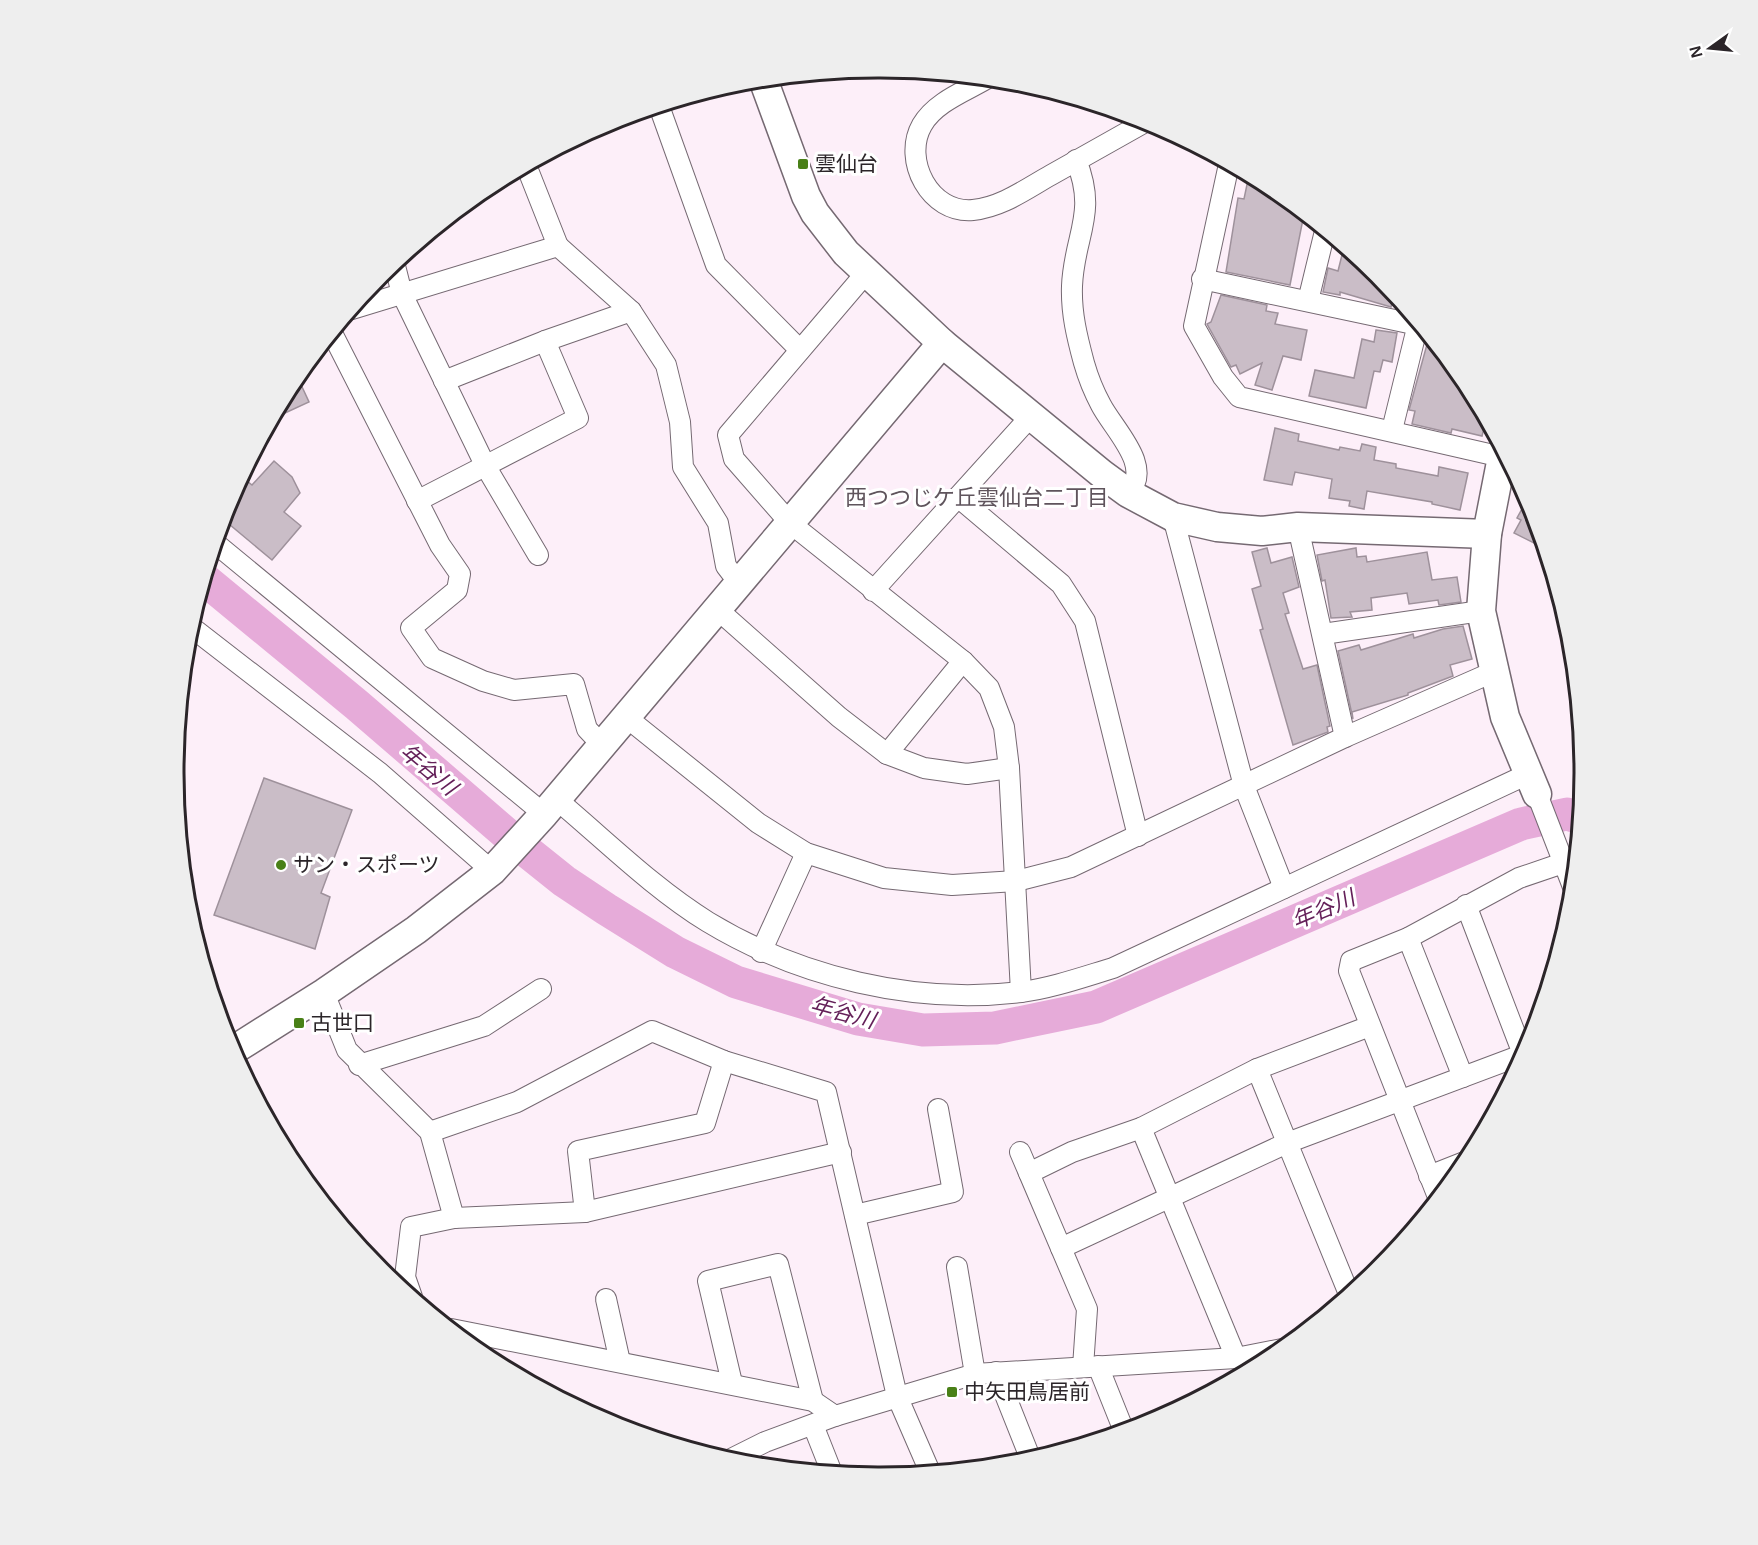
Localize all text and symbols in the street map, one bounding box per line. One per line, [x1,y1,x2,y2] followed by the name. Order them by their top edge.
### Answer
[1680,18,1740,78] north arrow
[1686,44,1706,60] text: N
[815,152,878,175] place label: 雲仙台
[796,157,810,171] marker: 雲仙台
[845,485,1109,510] district label: 西つつじケ丘雲仙台二丁目
[395,739,464,801] water label: 年谷川
[293,853,440,876] place label: サン・スポーツ
[274,858,288,872] marker: サン・スポーツ
[1288,884,1360,934] water label: 年谷川
[808,992,880,1034] water label: 年谷川
[311,1011,374,1034] place label: 古世口
[292,1016,306,1030] marker: 古世口
[964,1380,1090,1403] place label: 中矢田鳥居前
[945,1385,959,1399] marker: 中矢田鳥居前

